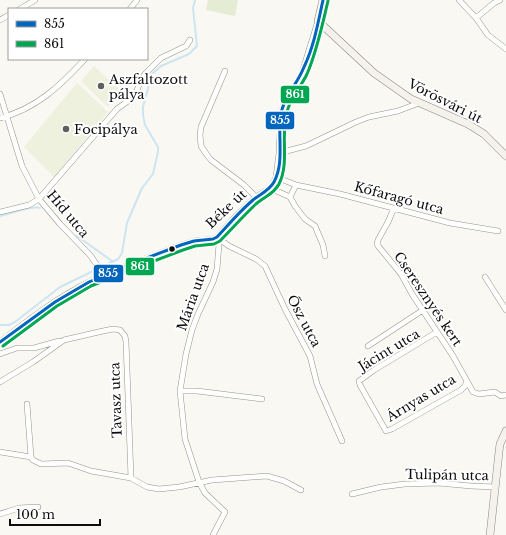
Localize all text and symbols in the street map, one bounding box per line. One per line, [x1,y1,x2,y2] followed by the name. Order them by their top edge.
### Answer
[8,8,148,60] legend
[44,16,65,31] text: 855
[44,36,64,51] text: 861
[108,71,188,103] place label: Aszfaltozott pálya
[404,75,485,127] street label: Vörösvári út
[96,81,106,91] marker: Aszfaltozott pálya
[280,85,310,104] line badge: 861
[285,87,305,101] text: 861
[265,111,295,130] line badge: 855
[270,113,290,127] text: 855
[74,121,138,138] place label: Focipálya
[61,124,71,134] marker: Focipálya
[352,178,446,218] street label: Kőfaragó utca
[202,186,250,232] street label: Béke út
[43,187,93,242] street label: Híd utca
[167,244,177,254] unlabelled marker
[390,249,466,350] street label: Cseresznyés kert
[125,257,155,276] line badge: 861
[130,259,150,273] text: 861
[173,260,213,333] street label: Mária utca
[93,264,124,283] line badge: 855
[98,266,118,280] text: 855
[283,292,325,351] street label: Ősz utca
[353,325,423,376] street label: Jácint utca
[106,361,126,438] street label: Tavasz utca
[382,370,459,426] street label: Árnyas utca
[405,466,490,484] street label: Tulipán utca
[10,501,100,527] scale bar
[16,507,55,522] text: 100 m

